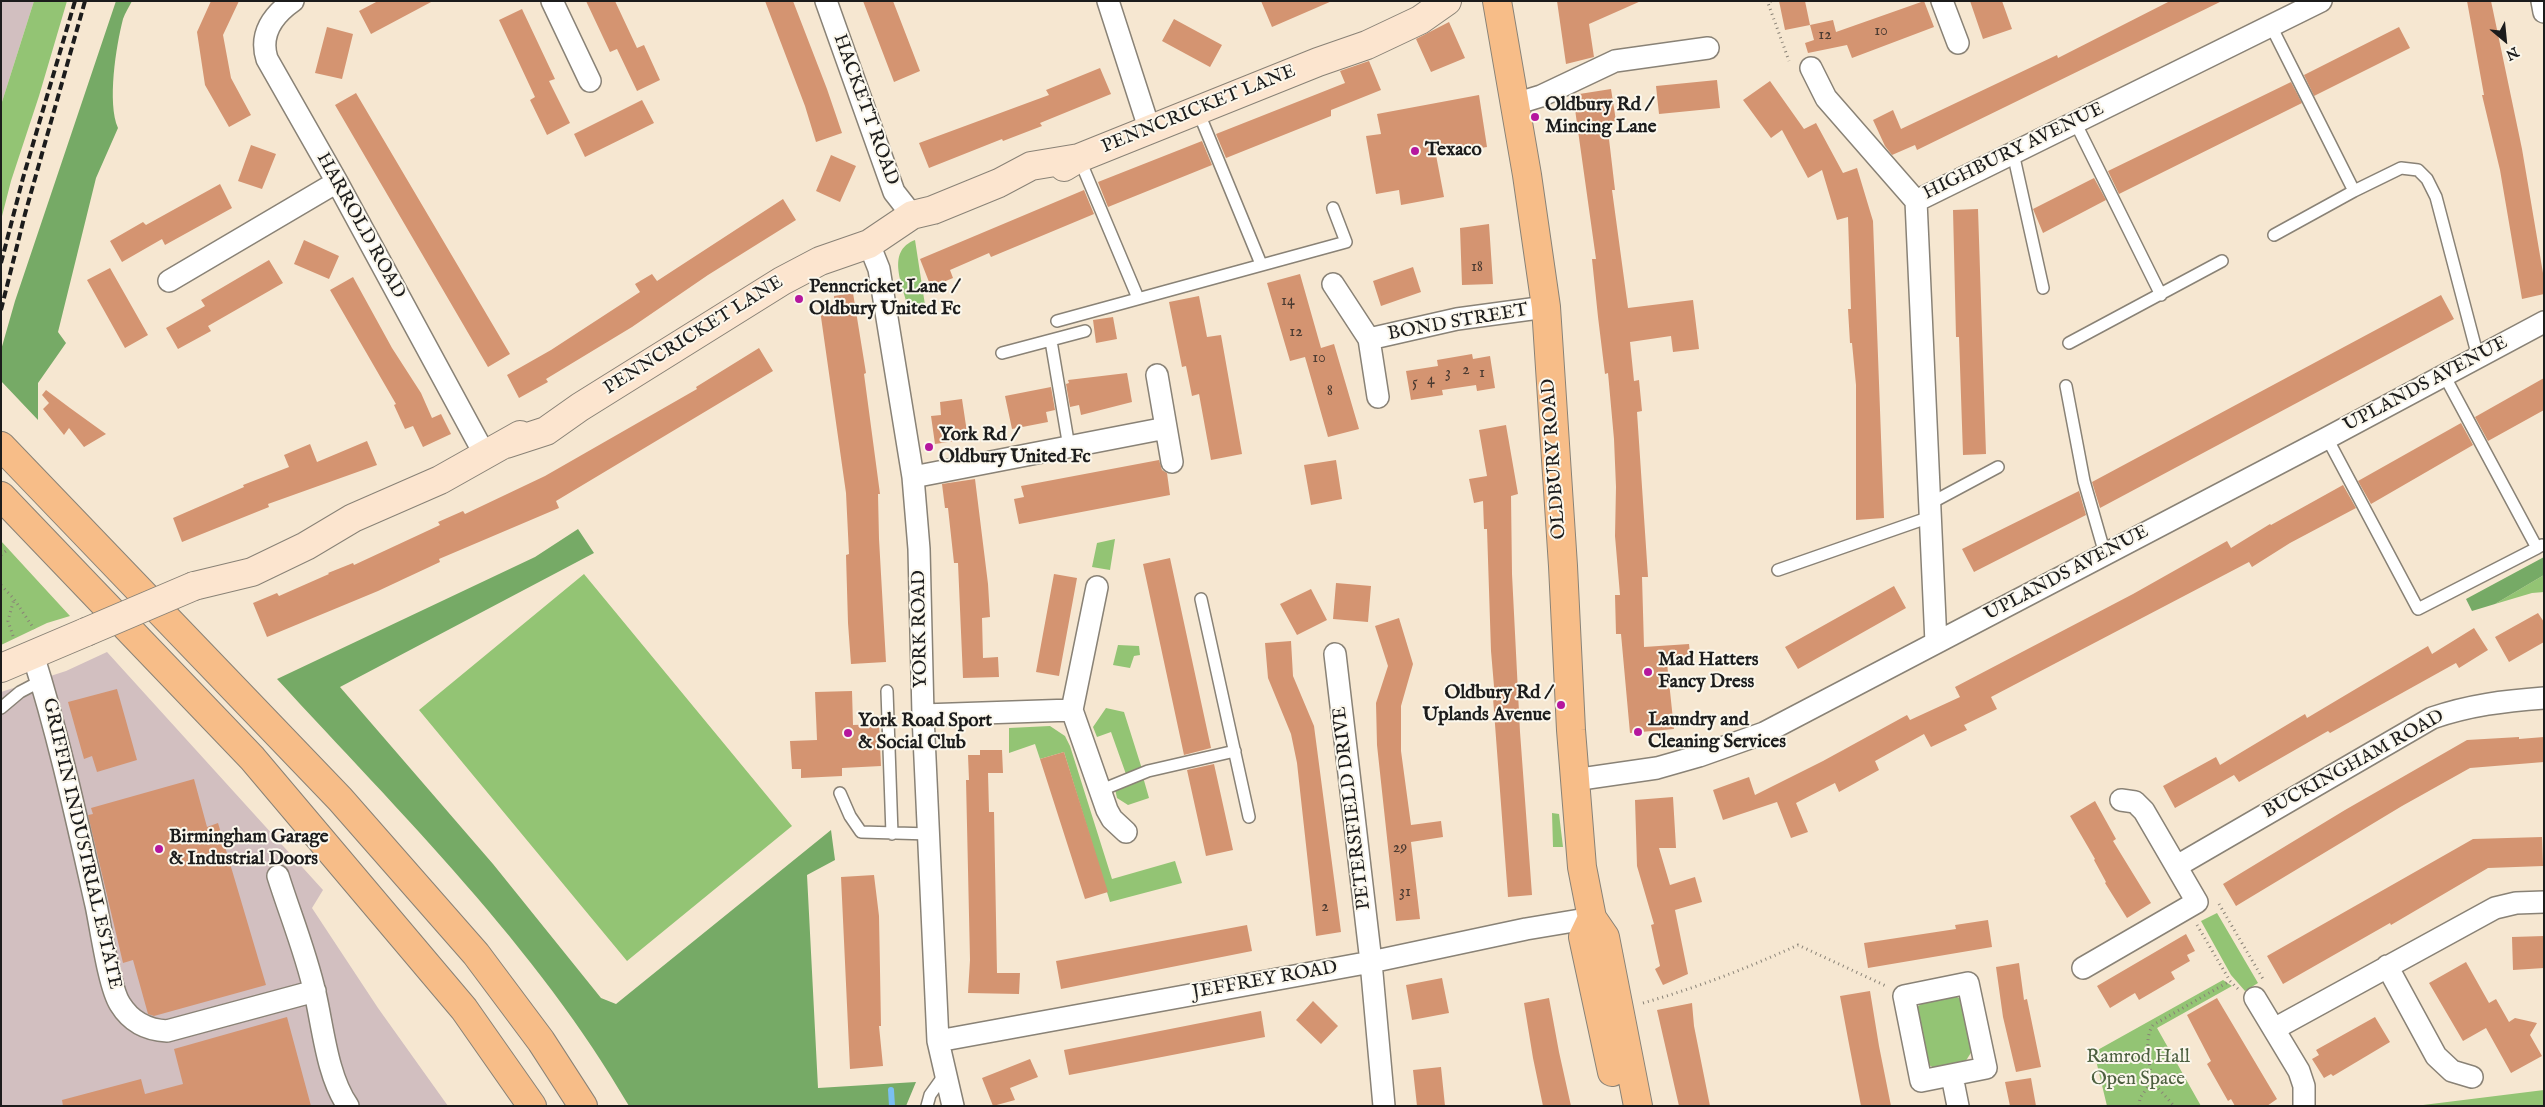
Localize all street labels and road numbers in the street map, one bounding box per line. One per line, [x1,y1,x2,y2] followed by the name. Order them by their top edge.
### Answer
[827,31,903,189] street label: HACKETT ROAD
[1099,61,1299,159] street label: PENNCRICKET LANE
[1920,98,2108,206] street label: HIGHBURY AVENUE
[310,149,410,303] street label: HARROLD ROAD
[600,271,788,401] street label: PENNCRICKET LANE
[1386,299,1530,347] street label: BOND STREET
[2340,332,2512,438] street label: UPLANDS AVENUE
[1538,378,1572,540] street label: OLDBURY ROAD
[1981,521,2153,627] street label: UPLANDS AVENUE
[909,570,933,688] street label: YORK ROAD
[36,696,126,992] street label: GRIFFIN INDUSTRIAL ESTATE
[1329,705,1377,911] street label: PETERSFIELD DRIVE
[2259,706,2449,824] street label: BUCKINGHAM ROAD
[1191,957,1339,1005] street label: JEFFREY ROAD

